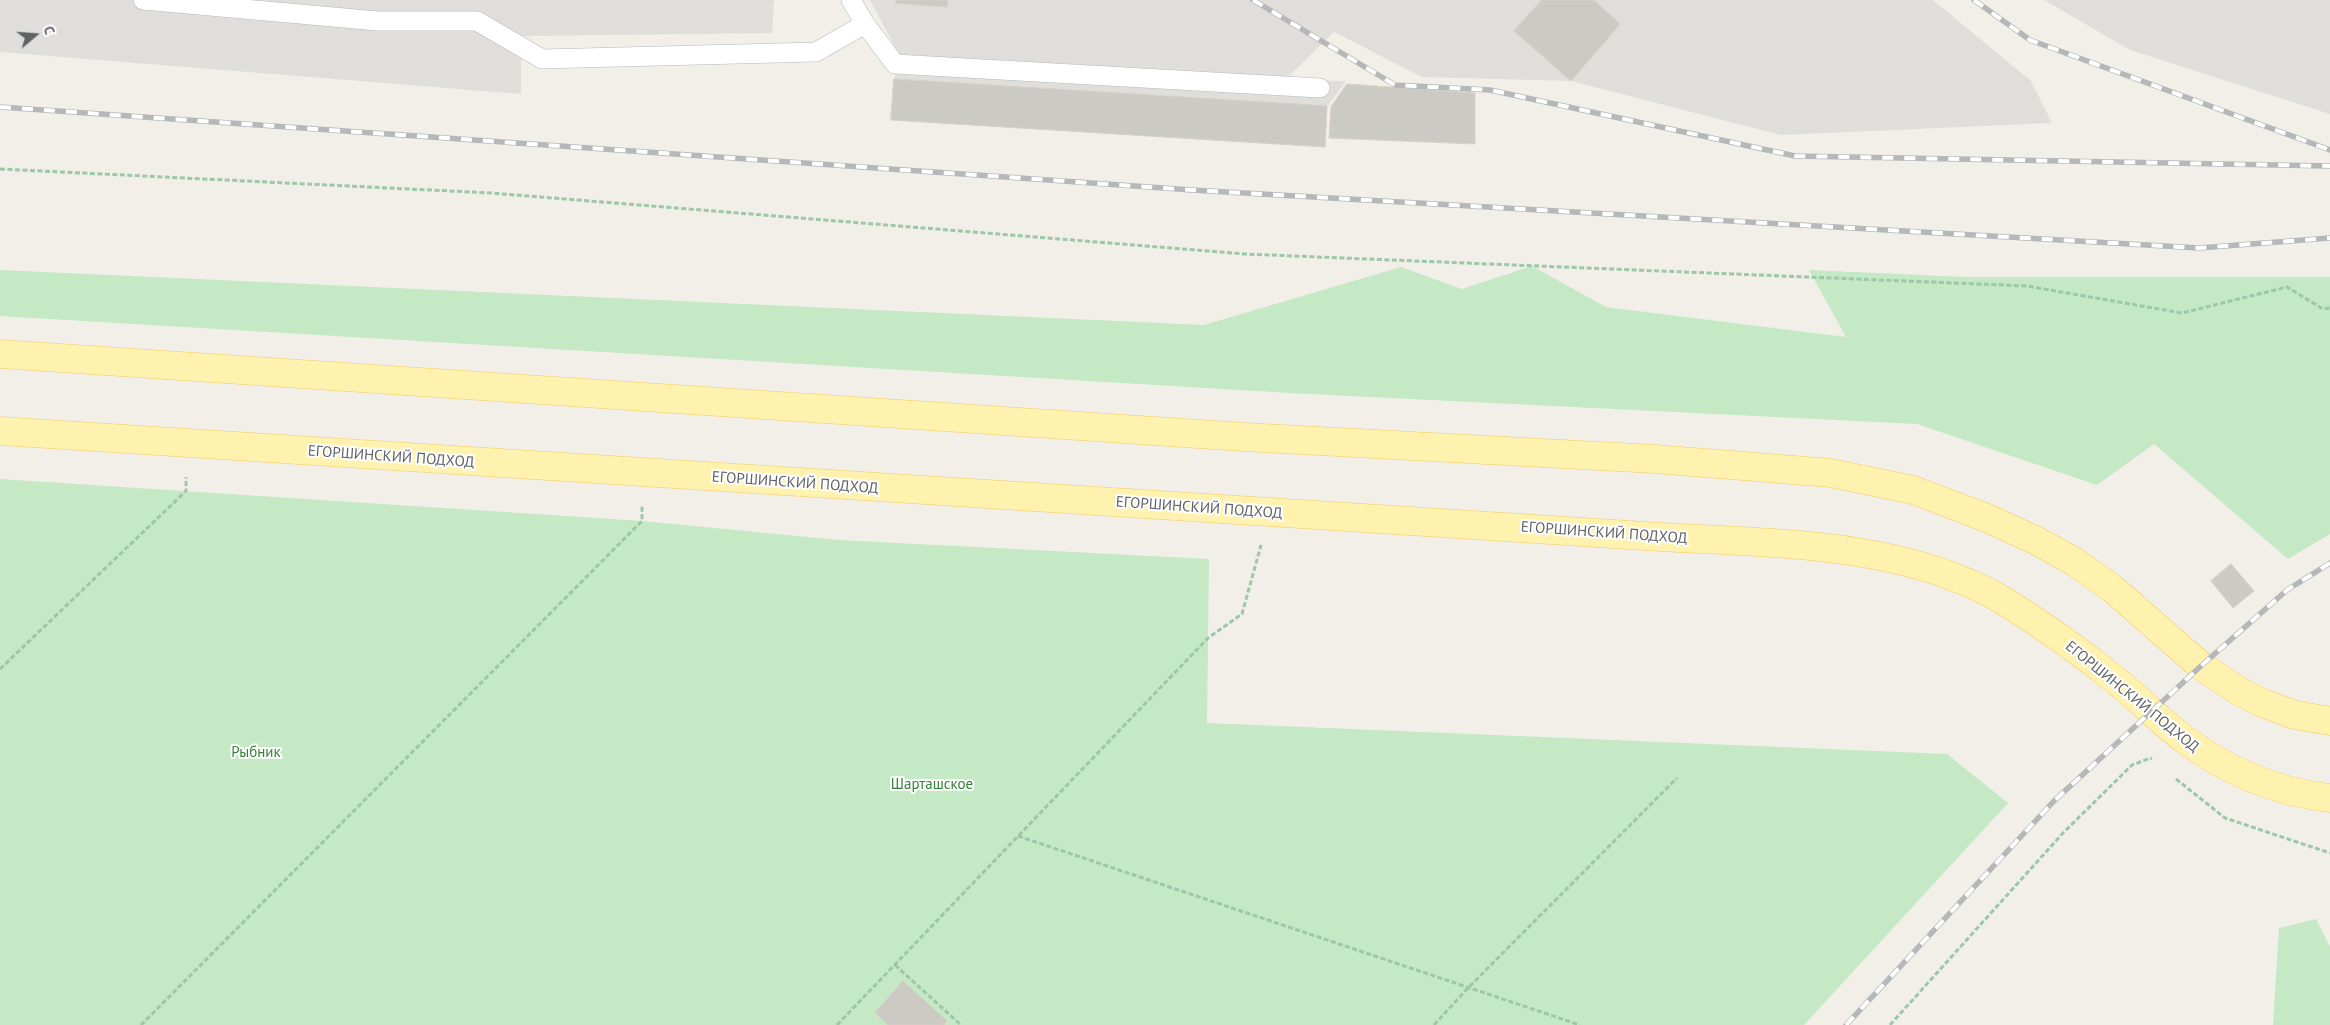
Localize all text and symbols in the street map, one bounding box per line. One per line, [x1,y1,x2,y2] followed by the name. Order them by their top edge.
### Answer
[10,10,60,60] north arrow
[39,24,59,37] text: С
[307,442,475,472] street label: ЕГОРШИНСКИЙ ПОДХОД
[711,468,879,498] street label: ЕГОРШИНСКИЙ ПОДХОД
[1115,493,1283,523] street label: ЕГОРШИНСКИЙ ПОДХОД
[1520,518,1688,548] street label: ЕГОРШИНСКИЙ ПОДХОД
[2062,638,2202,756] street label: ЕГОРШИНСКИЙ ПОДХОД
[231,744,281,762] park label: Рыбник
[891,776,973,794] park label: Шарташское

